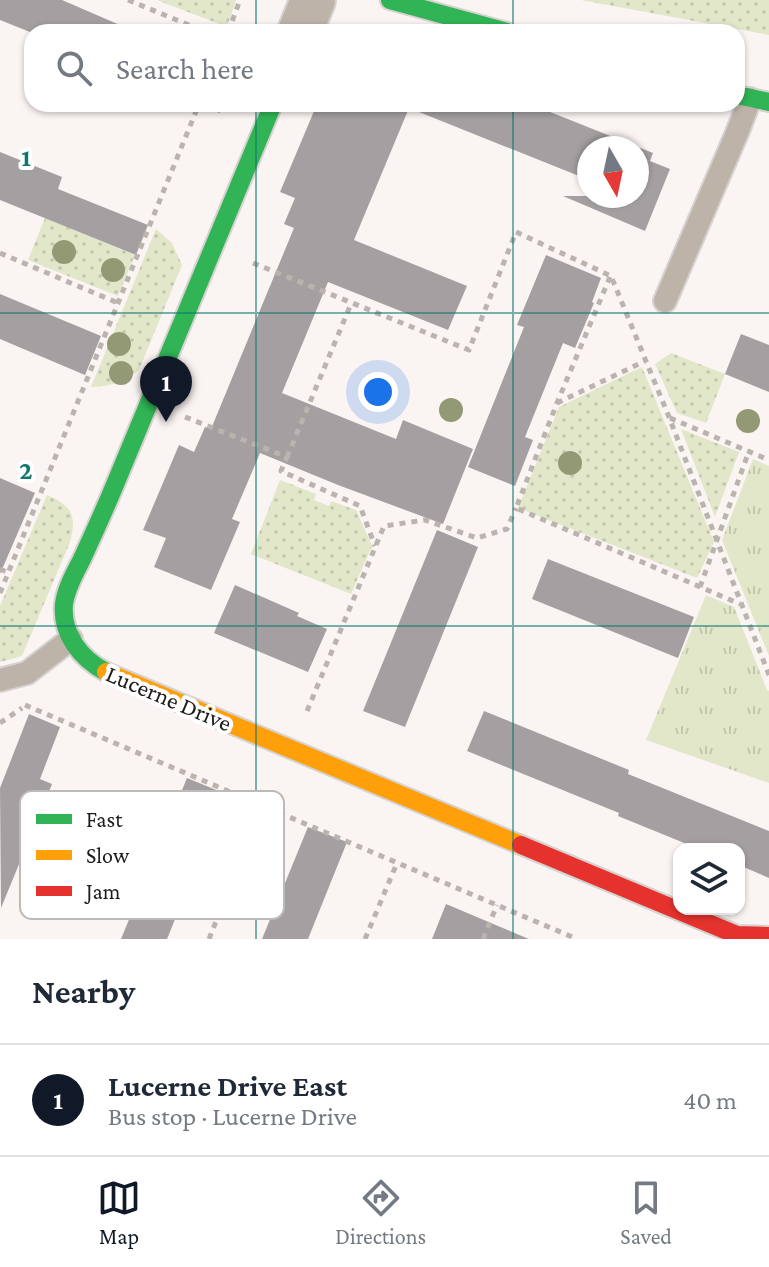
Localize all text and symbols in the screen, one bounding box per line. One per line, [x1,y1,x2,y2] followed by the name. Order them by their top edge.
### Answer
[24,24,745,112] search box
[52,46,96,90] icon: search
[116,52,254,85] text: Search here
[577,136,649,208] north arrow
[21,143,31,172] text: 1
[140,356,192,422] pin: 1
[358,372,398,412] your location
[19,456,33,485] text: 2
[102,659,236,737] street label: Lucerne Drive
[20,791,284,919] legend
[86,807,123,832] text: Fast
[86,843,130,868] text: Slow
[673,843,745,915] map controls
[673,843,745,915] button: layers
[84,879,121,904] text: Jam
[32,973,135,1010] text: Nearby
[108,1069,347,1102] text: Lucerne Drive East
[53,1086,63,1115] text: 1
[683,1086,737,1115] text: 40 m
[108,1102,357,1131] text: Bus stop · Lucerne Drive
[97,1176,141,1249] tab: Map
[335,1176,426,1249] tab: Directions
[620,1176,672,1249] tab: Saved

